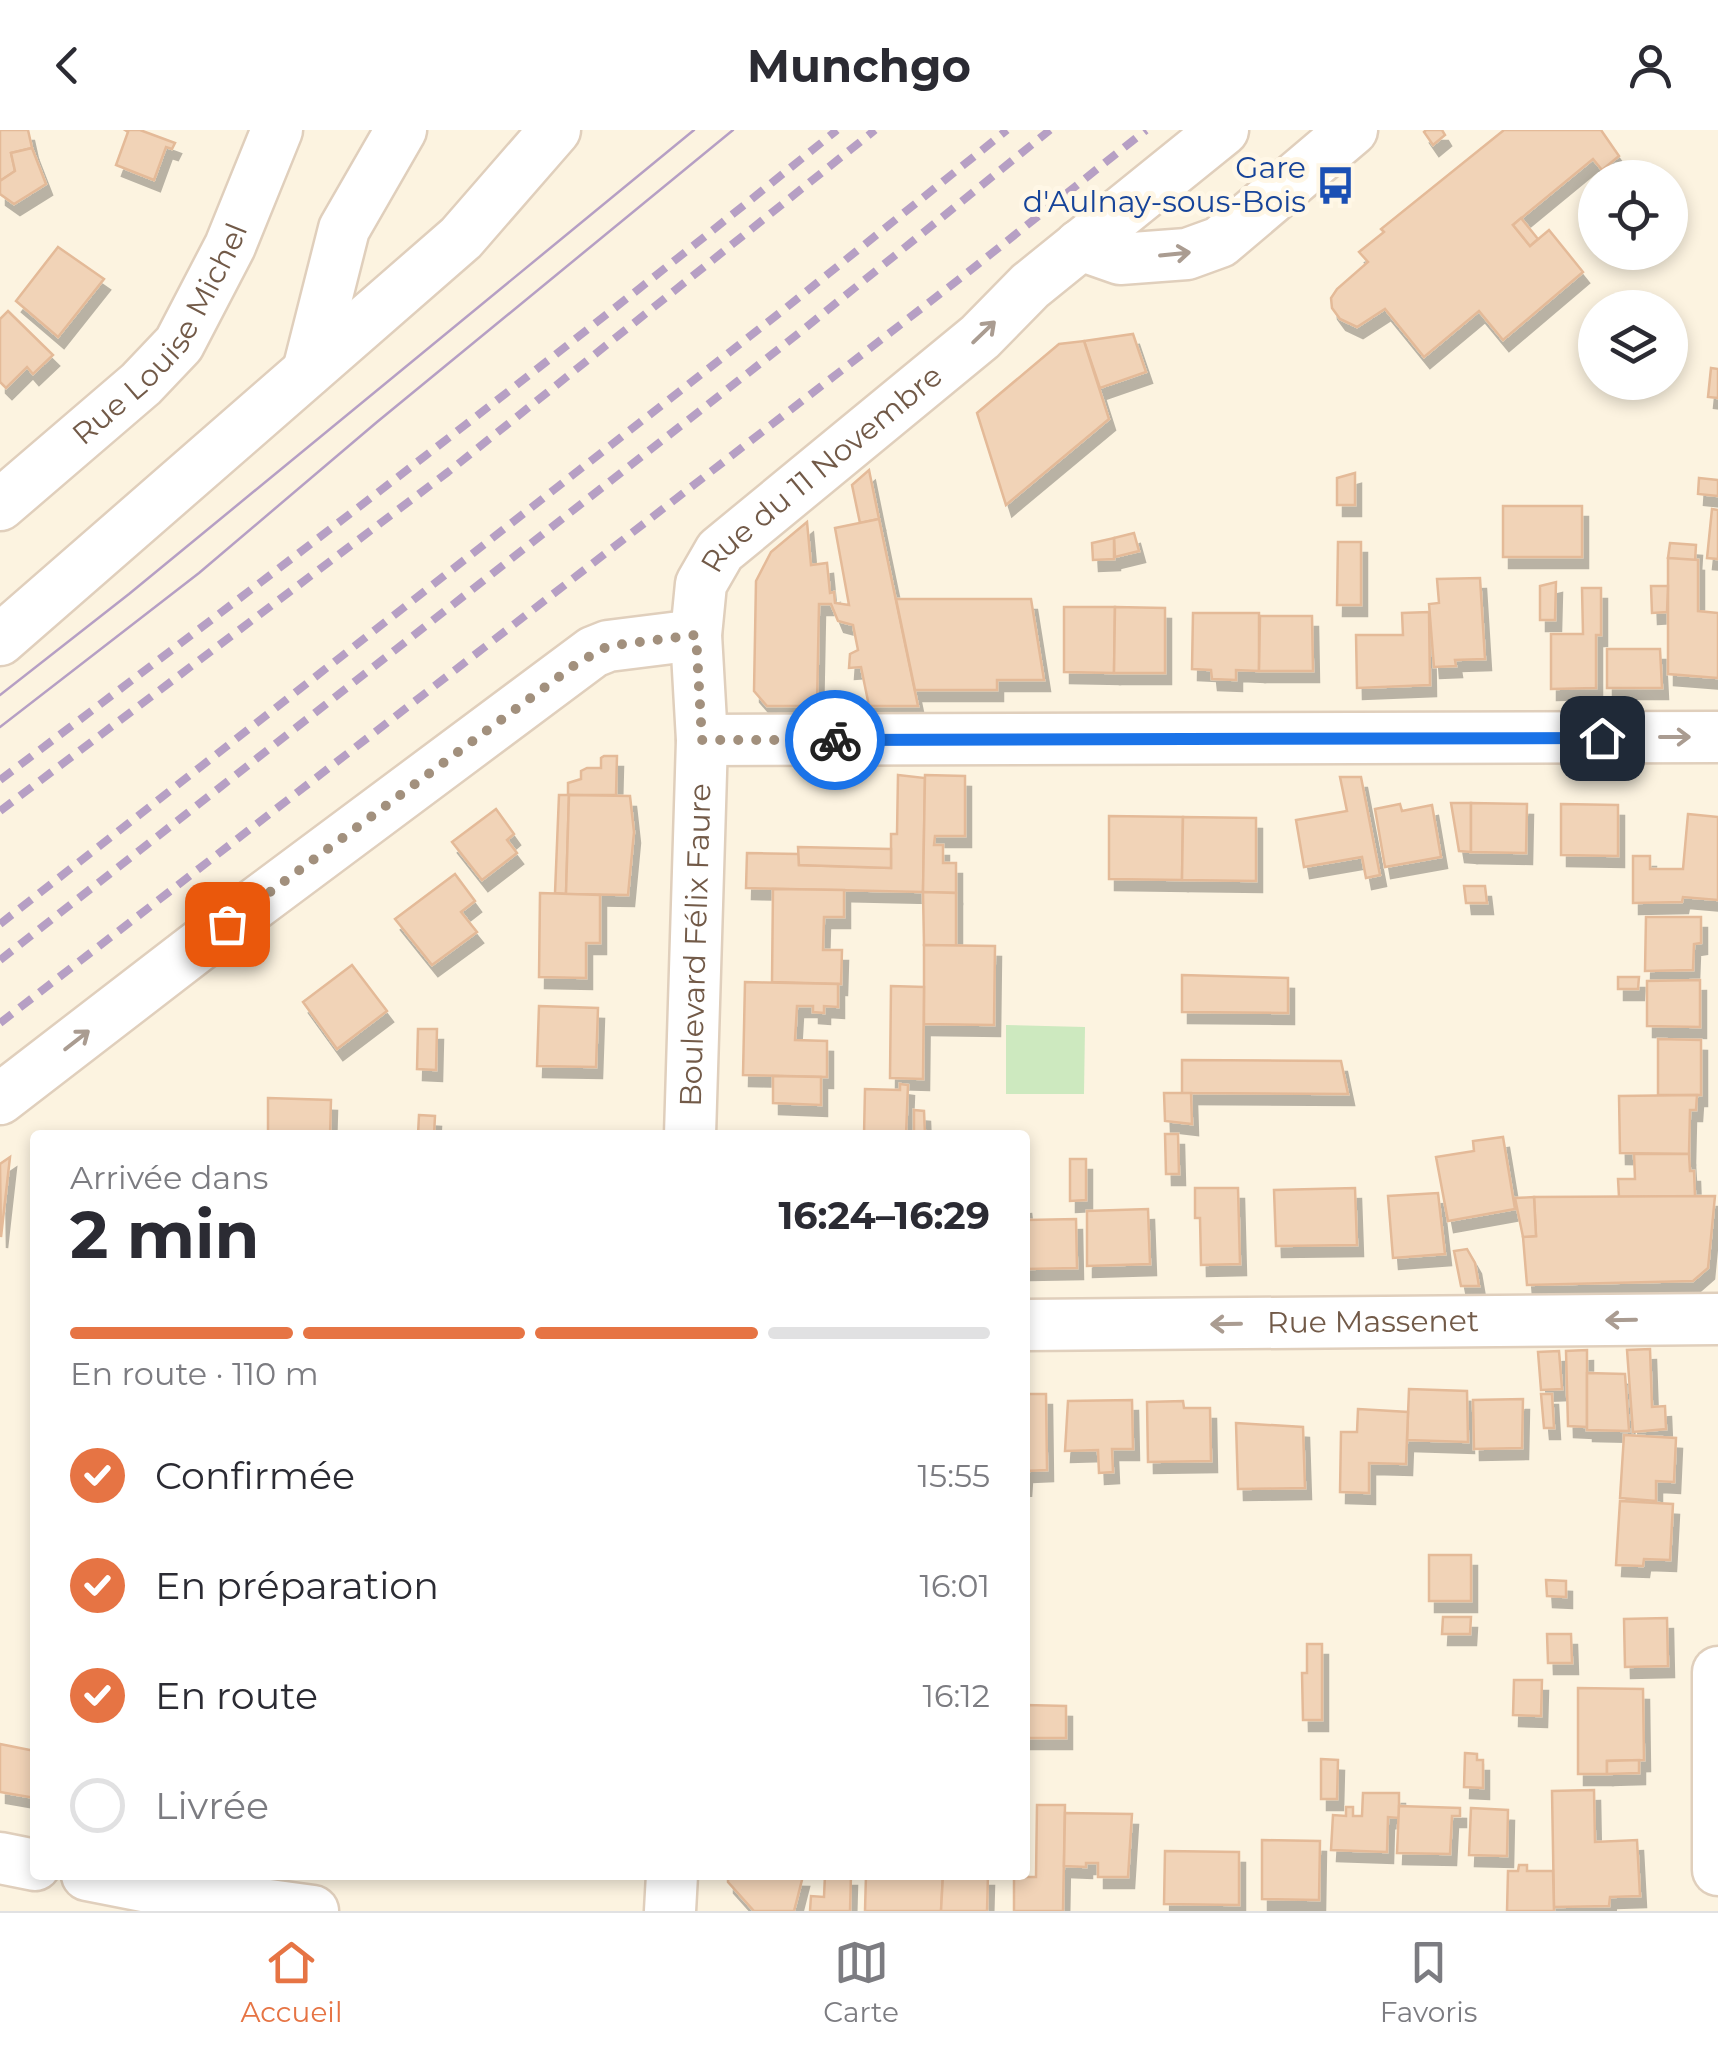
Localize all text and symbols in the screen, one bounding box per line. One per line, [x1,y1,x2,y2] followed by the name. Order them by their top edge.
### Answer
[40,38,95,93] icon: back
[747,38,971,93] text: Munchgo
[1623,38,1678,93] icon: person
[1023,149,1306,220] place label: Gare d'Aulnay-sous-Bois
[1578,160,1688,400] map controls
[1578,160,1688,270] button: locate
[1315,164,1357,206] bus stop icon: Gare d'Aulnay-sous-Bois
[65,218,255,453] street label: Rue Louise Michel
[1158,244,1190,263] one-way arrow
[1578,290,1688,400] button: layers
[972,320,996,344] one-way arrow
[693,357,950,579] street label: Rue du 11 Novembre
[785,690,885,790] courier
[1560,696,1645,781] pin
[1575,711,1630,766] icon: home
[808,713,863,768] icon: bike
[1658,728,1690,746] one-way arrow
[672,783,719,1107] street label: Boulevard Félix Faure
[185,882,270,967] pin
[200,897,255,952] icon: bag
[63,1029,90,1050] one-way arrow
[70,1158,268,1197] text: Arrivée dans
[778,1192,990,1239] text: 16:24–16:29
[70,1195,259,1274] text: 2 min
[1267,1302,1479,1341] street label: Rue Massenet
[1605,1310,1638,1330] one-way arrow
[1210,1314,1242,1334] one-way arrow
[70,1354,319,1393] text: En route · 110 m
[70,1448,125,1503] icon: check
[155,1452,355,1499] text: Confirmée
[917,1456,990,1495] text: 15:55
[70,1558,125,1613] icon: check
[155,1562,439,1609] text: En préparation
[919,1566,990,1605] text: 16:01
[70,1668,125,1723] icon: check
[155,1672,318,1719] text: En route
[922,1676,990,1715] text: 16:12
[155,1782,269,1829] text: Livrée
[240,1935,342,2029] tab: Accueil
[823,1935,899,2029] tab: Carte
[1380,1935,1478,2029] tab: Favoris

